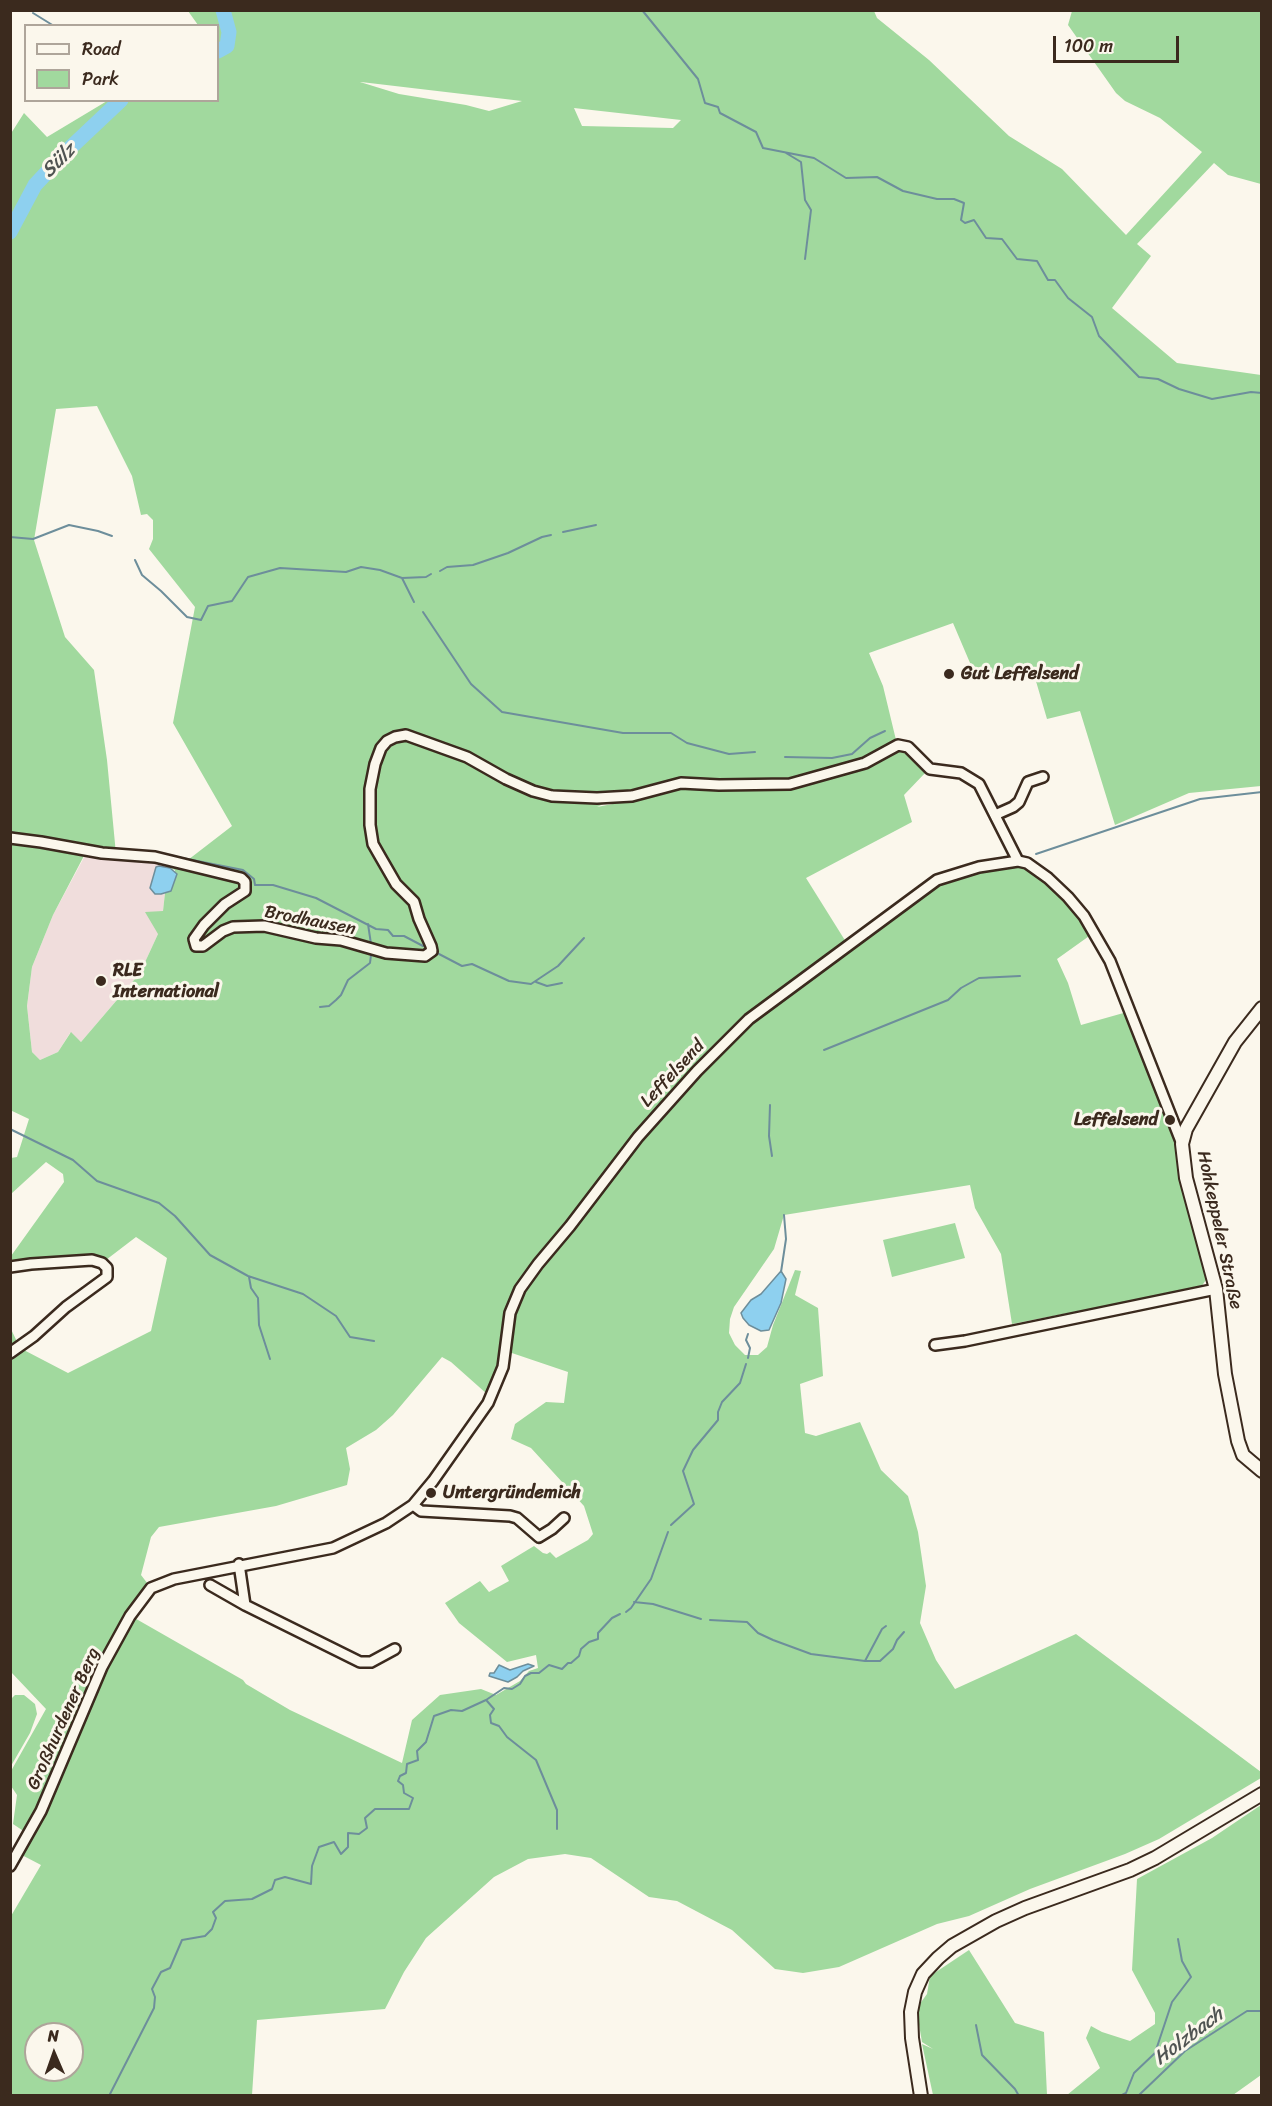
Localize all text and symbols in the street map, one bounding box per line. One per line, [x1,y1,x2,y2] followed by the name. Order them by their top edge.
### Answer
[24,24,219,102] legend
[1056,24,1182,62] scale bar
[1064,30,1113,62] text: 100 m
[82,33,121,65] text: Road
[82,63,119,95] text: Park
[37,139,81,183] water label: Sülz
[961,663,1079,685] place label: Gut Leffelsend
[942,667,956,681] marker: Gut Leffelsend
[262,902,358,940] street label: Brodhausen
[113,960,219,1002] place label: RLE International
[94,974,108,988] marker: RLE International
[636,1036,710,1112] street label: Leffelsend
[1074,1109,1158,1131] place label: Leffelsend
[1163,1113,1177,1127] marker: Leffelsend
[1192,1149,1246,1311] street label: Hohkeppeler Straße
[443,1482,581,1504] place label: Untergründemich
[424,1486,438,1500] marker: Untergründemich
[23,1645,105,1793] street label: Großhurdener Berg
[1150,2003,1228,2071] water label: Holzbach
[47,2021,59,2050] text: N
[24,2022,84,2082] north arrow

